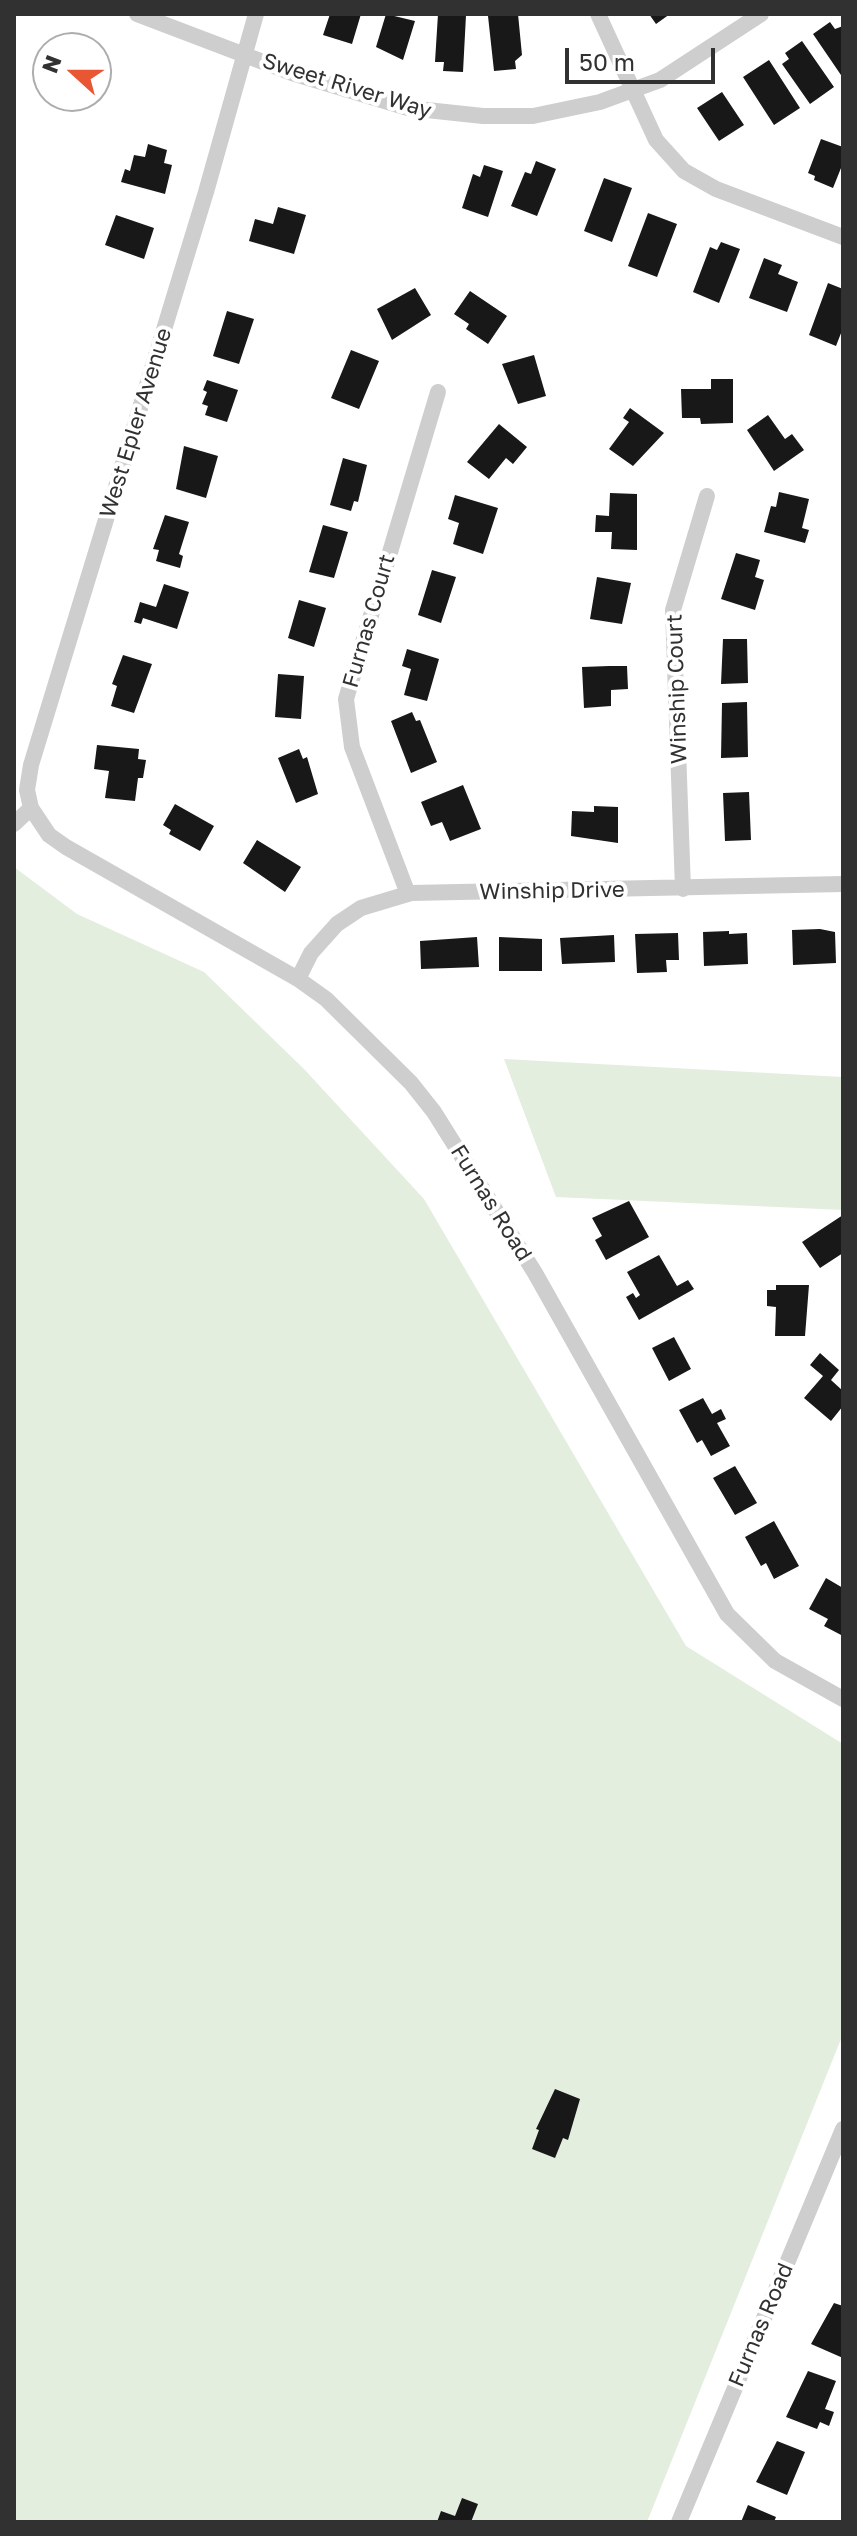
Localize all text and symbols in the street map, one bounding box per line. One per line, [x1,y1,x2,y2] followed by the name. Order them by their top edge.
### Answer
[32,32,112,112] north arrow
[569,32,719,82] scale bar
[579,47,635,76] text: 50 m
[259,48,435,124] street label: Sweet River Way
[35,51,67,77] text: N
[95,325,177,521] street label: West Epler Avenue
[337,551,401,691] street label: Furnas Court
[661,614,693,764] street label: Winship Court
[479,877,625,905] street label: Winship Drive
[445,1140,537,1266] street label: Furnas Road
[723,2259,799,2391] street label: Furnas Road

